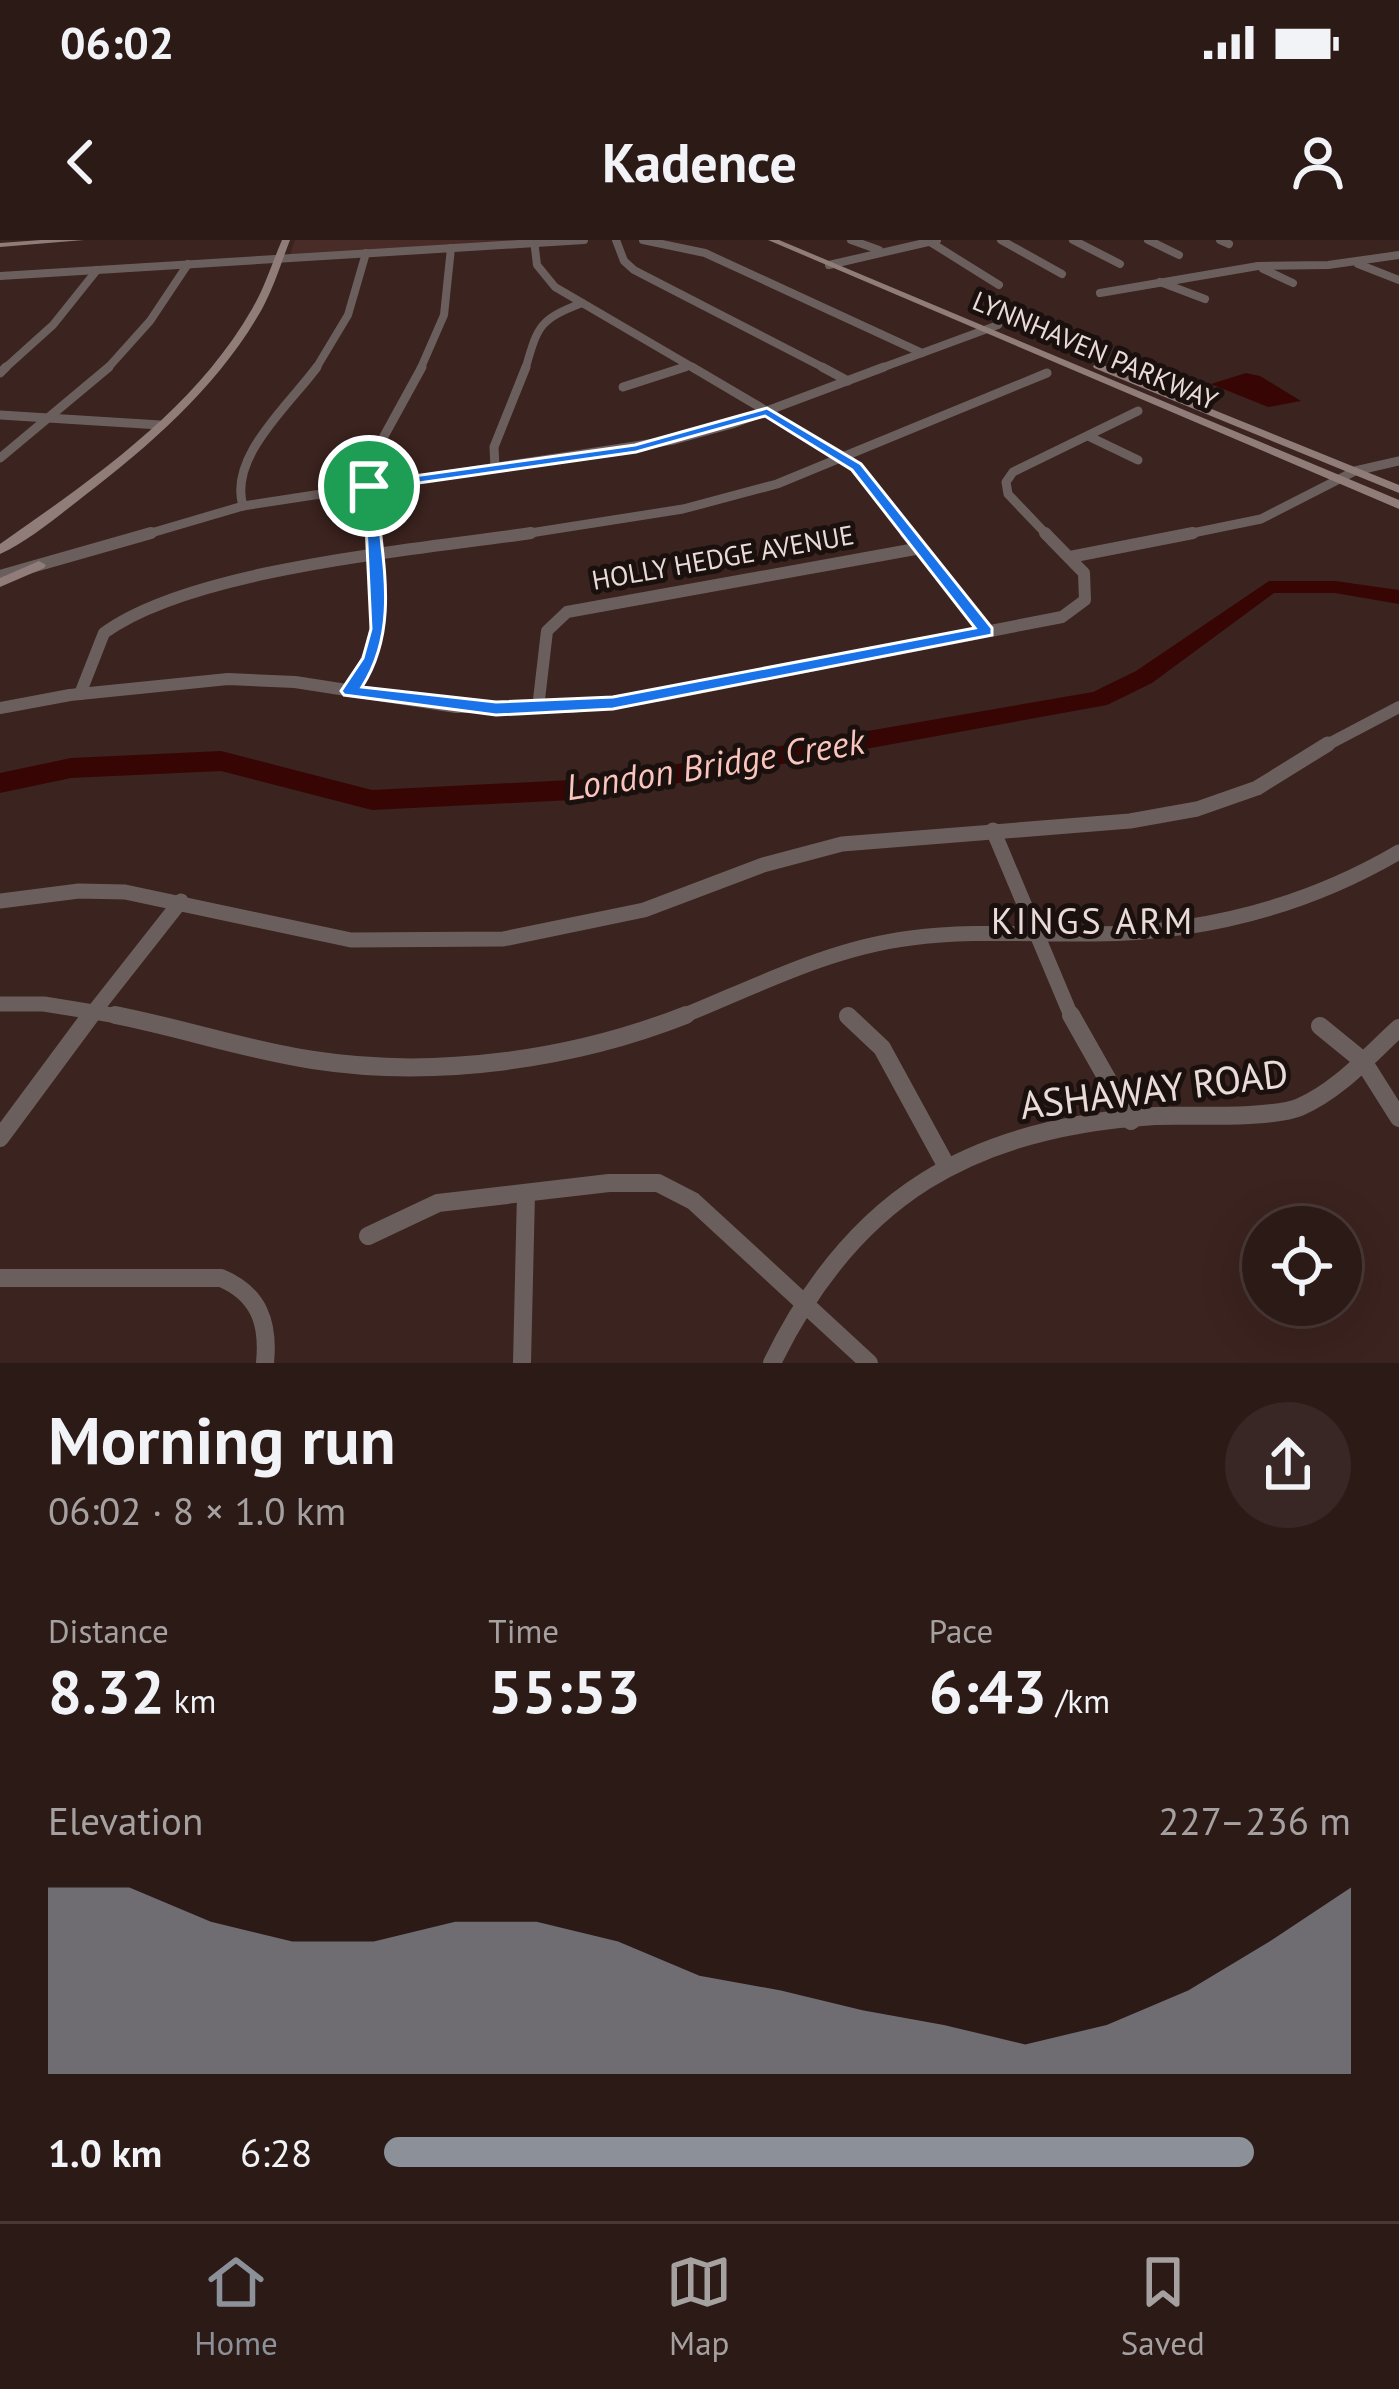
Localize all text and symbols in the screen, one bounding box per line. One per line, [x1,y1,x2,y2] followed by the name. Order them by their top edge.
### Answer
[60,13,174,71] text: 06:02
[602,127,797,197] text: Kadence
[48,129,114,195] icon: back
[1285,129,1351,195] icon: person
[968,283,1223,417] street label: LYNNHAVEN PARKWAY
[318,435,420,537] pin
[336,453,402,519] icon: arrive
[589,517,857,597] street label: HOLLY HEDGE AVENUE
[562,716,869,810] water label: London Bridge Creek
[991,897,1195,944] district label: KINGS ARM
[1017,1047,1291,1130] street label: ASHAWAY ROAD
[1242,1206,1362,1326] map controls
[1242,1206,1362,1326] button: locate
[48,1397,396,1482] text: Morning run
[1225,1402,1351,1528] button: share
[48,1485,346,1536] text: 06:02 · 8 × 1.0 km
[48,1609,169,1652] text: Distance
[488,1609,559,1652] text: Time
[929,1609,993,1652] text: Pace
[48,1652,165,1730] text: 8.32
[488,1652,641,1730] text: 55:53
[929,1652,1047,1730] text: 6:43
[165,1679,216,1722] text: km
[1047,1679,1110,1722] text: /km
[48,1795,203,1846] text: Elevation
[1158,1795,1351,1846] text: 227–236 m
[48,2127,162,2178] text: 1.0 km
[240,2127,312,2178] text: 6:28
[194,2249,278,2364] tab: Home
[666,2249,732,2364] tab: Map
[1121,2249,1205,2364] tab: Saved

